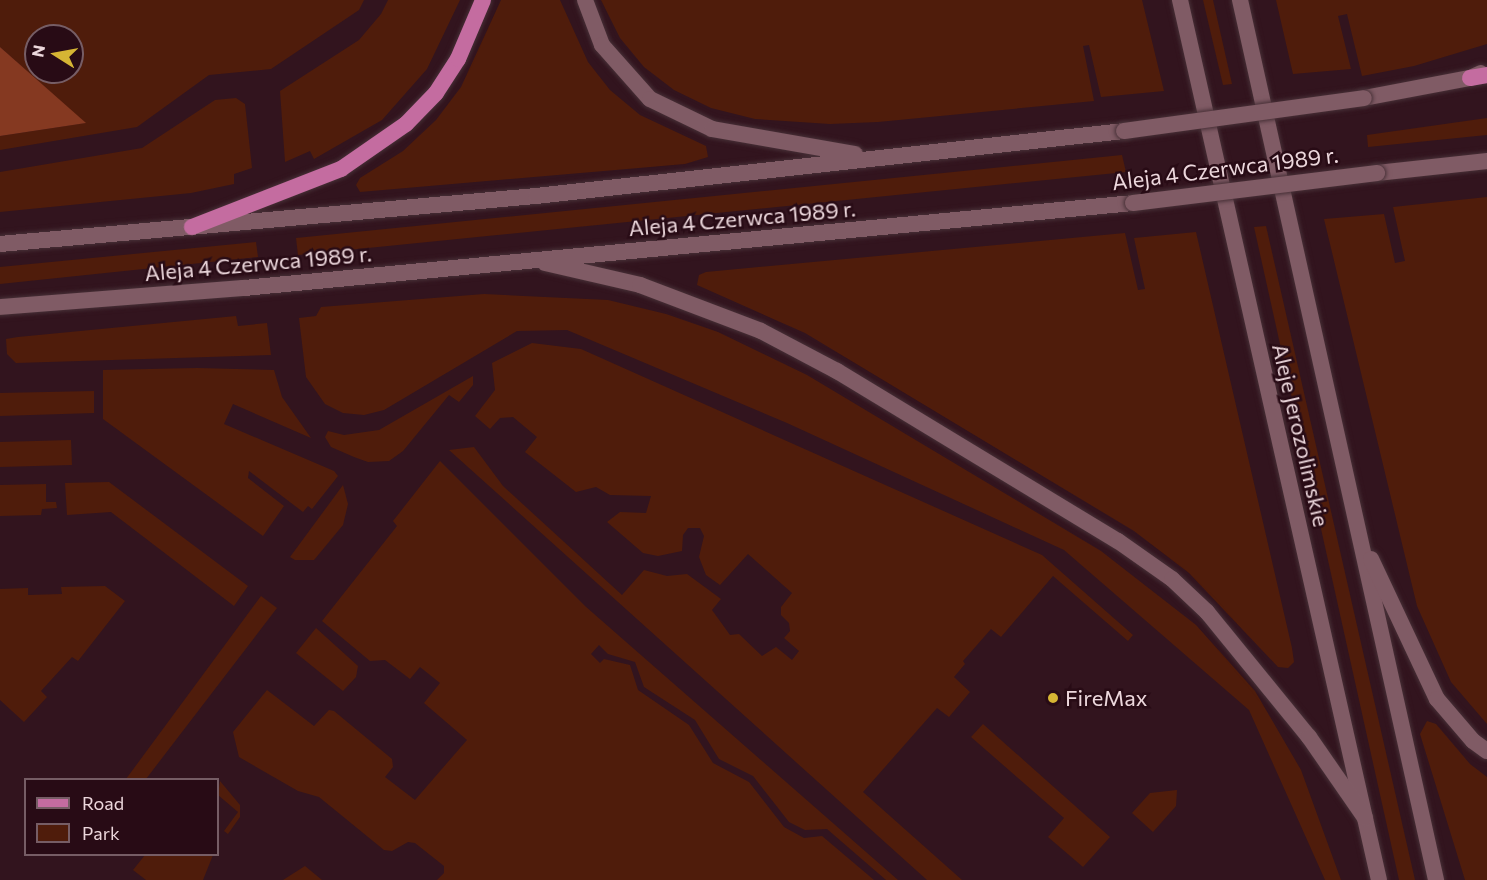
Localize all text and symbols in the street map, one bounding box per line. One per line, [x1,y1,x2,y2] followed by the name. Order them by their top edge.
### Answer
[24,24,84,84] north arrow
[27,43,48,59] text: N
[1110,141,1340,195] street label: Aleja 4 Czerwca 1989 r.
[627,195,857,241] street label: Aleja 4 Czerwca 1989 r.
[143,240,373,286] street label: Aleja 4 Czerwca 1989 r.
[1267,341,1335,529] street label: Aleje Jerozolimskie
[1065,685,1147,711] place label: FireMax
[1046,691,1060,705] marker: FireMax
[24,778,219,856] legend
[82,792,124,814] text: Road
[82,822,120,844] text: Park

